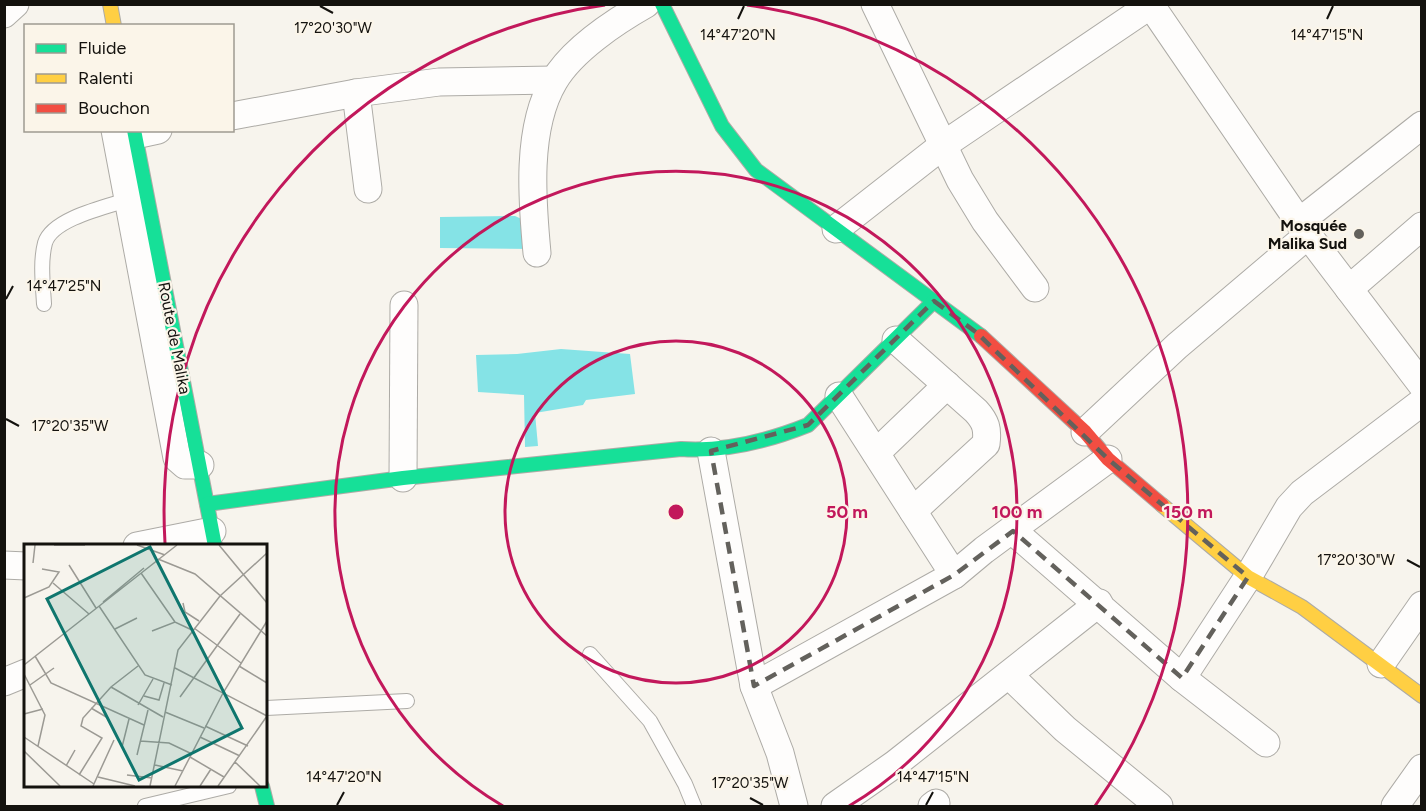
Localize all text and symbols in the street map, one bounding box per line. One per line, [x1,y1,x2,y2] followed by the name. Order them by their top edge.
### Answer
[294,19,372,37] text: 17°20'30"W
[24,24,234,132] legend
[700,26,776,44] text: 14°47'20"N
[1291,26,1363,44] text: 14°47'15"N
[78,37,127,59] text: Fluide
[78,67,133,89] text: Ralenti
[78,97,150,119] text: Bouchon
[1268,216,1347,253] place label: Mosquée Malika Sud
[1352,227,1366,241] marker: Mosquée Malika Sud
[27,277,101,295] text: 14°47'25"N
[154,280,195,396] street label: Route de Malika
[32,417,109,435] text: 17°20'35"W
[826,501,868,523] text: 50 m
[992,501,1042,523] text: 100 m
[1163,501,1213,523] text: 150 m
[666,502,686,522] centre of rings
[24,544,267,787] inset map
[1317,551,1395,569] text: 17°20'30"W
[306,768,382,786] text: 14°47'20"N
[897,768,969,786] text: 14°47'15"N
[712,774,789,792] text: 17°20'35"W

